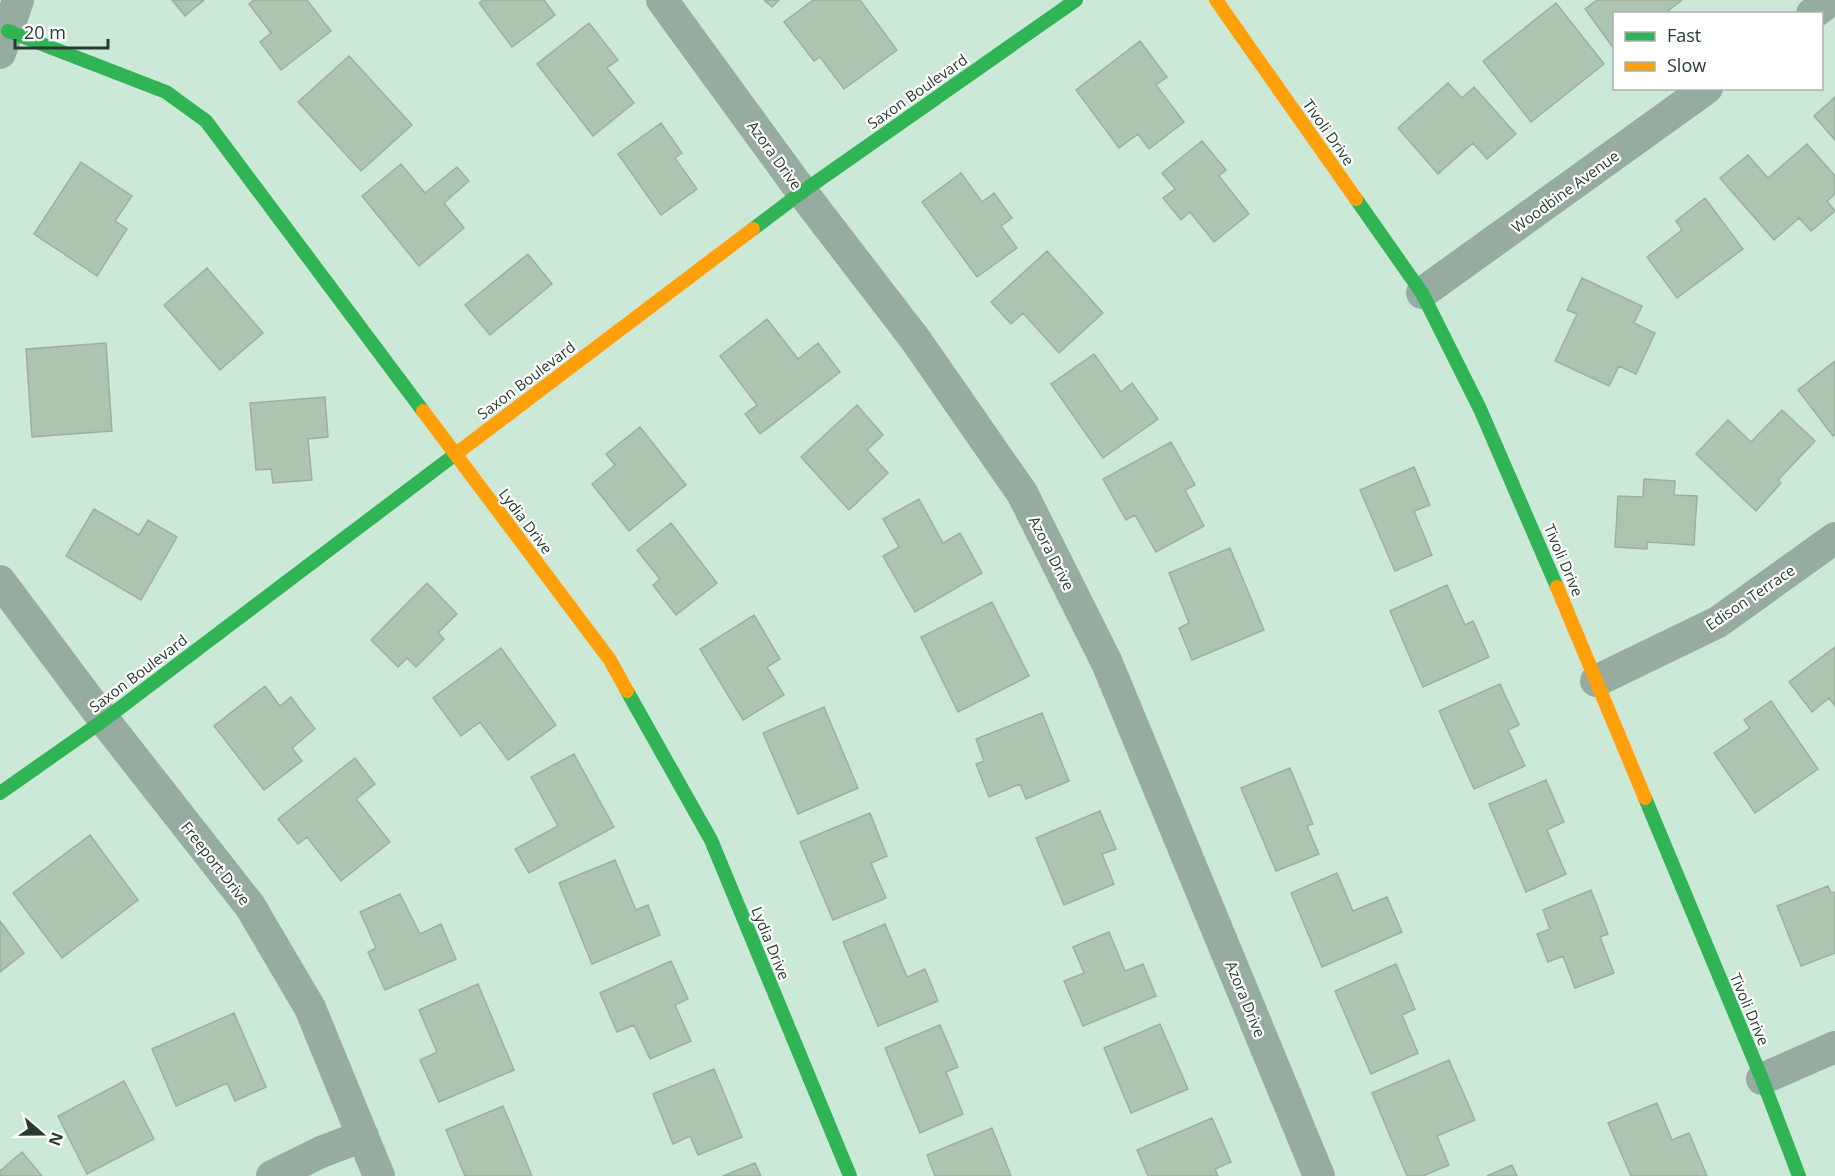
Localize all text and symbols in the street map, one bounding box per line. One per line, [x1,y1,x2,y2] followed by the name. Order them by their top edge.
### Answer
[15,12,108,50] scale bar
[1613,12,1823,90] legend
[24,20,66,44] text: 20 m
[1667,23,1701,47] text: Fast
[863,49,971,133] street label: Saxon Boulevard
[1667,53,1706,77] text: Slow
[1299,95,1359,169] street label: Tivoli Drive
[743,117,807,193] street label: Azora Drive
[1507,145,1623,237] street label: Woodbine Avenue
[473,337,579,423] street label: Saxon Boulevard
[495,484,557,558] street label: Lydia Drive
[1025,513,1079,593] street label: Azora Drive
[1540,521,1588,599] street label: Tivoli Drive
[1702,560,1798,634] street label: Edison Terrace
[85,630,191,716] street label: Saxon Boulevard
[177,817,255,909] street label: Freeport Drive
[747,903,795,983] street label: Lydia Drive
[1222,958,1270,1040] street label: Azora Drive
[1726,970,1774,1048] street label: Tivoli Drive
[12,1104,72,1164] north arrow
[44,1129,69,1149] text: N

